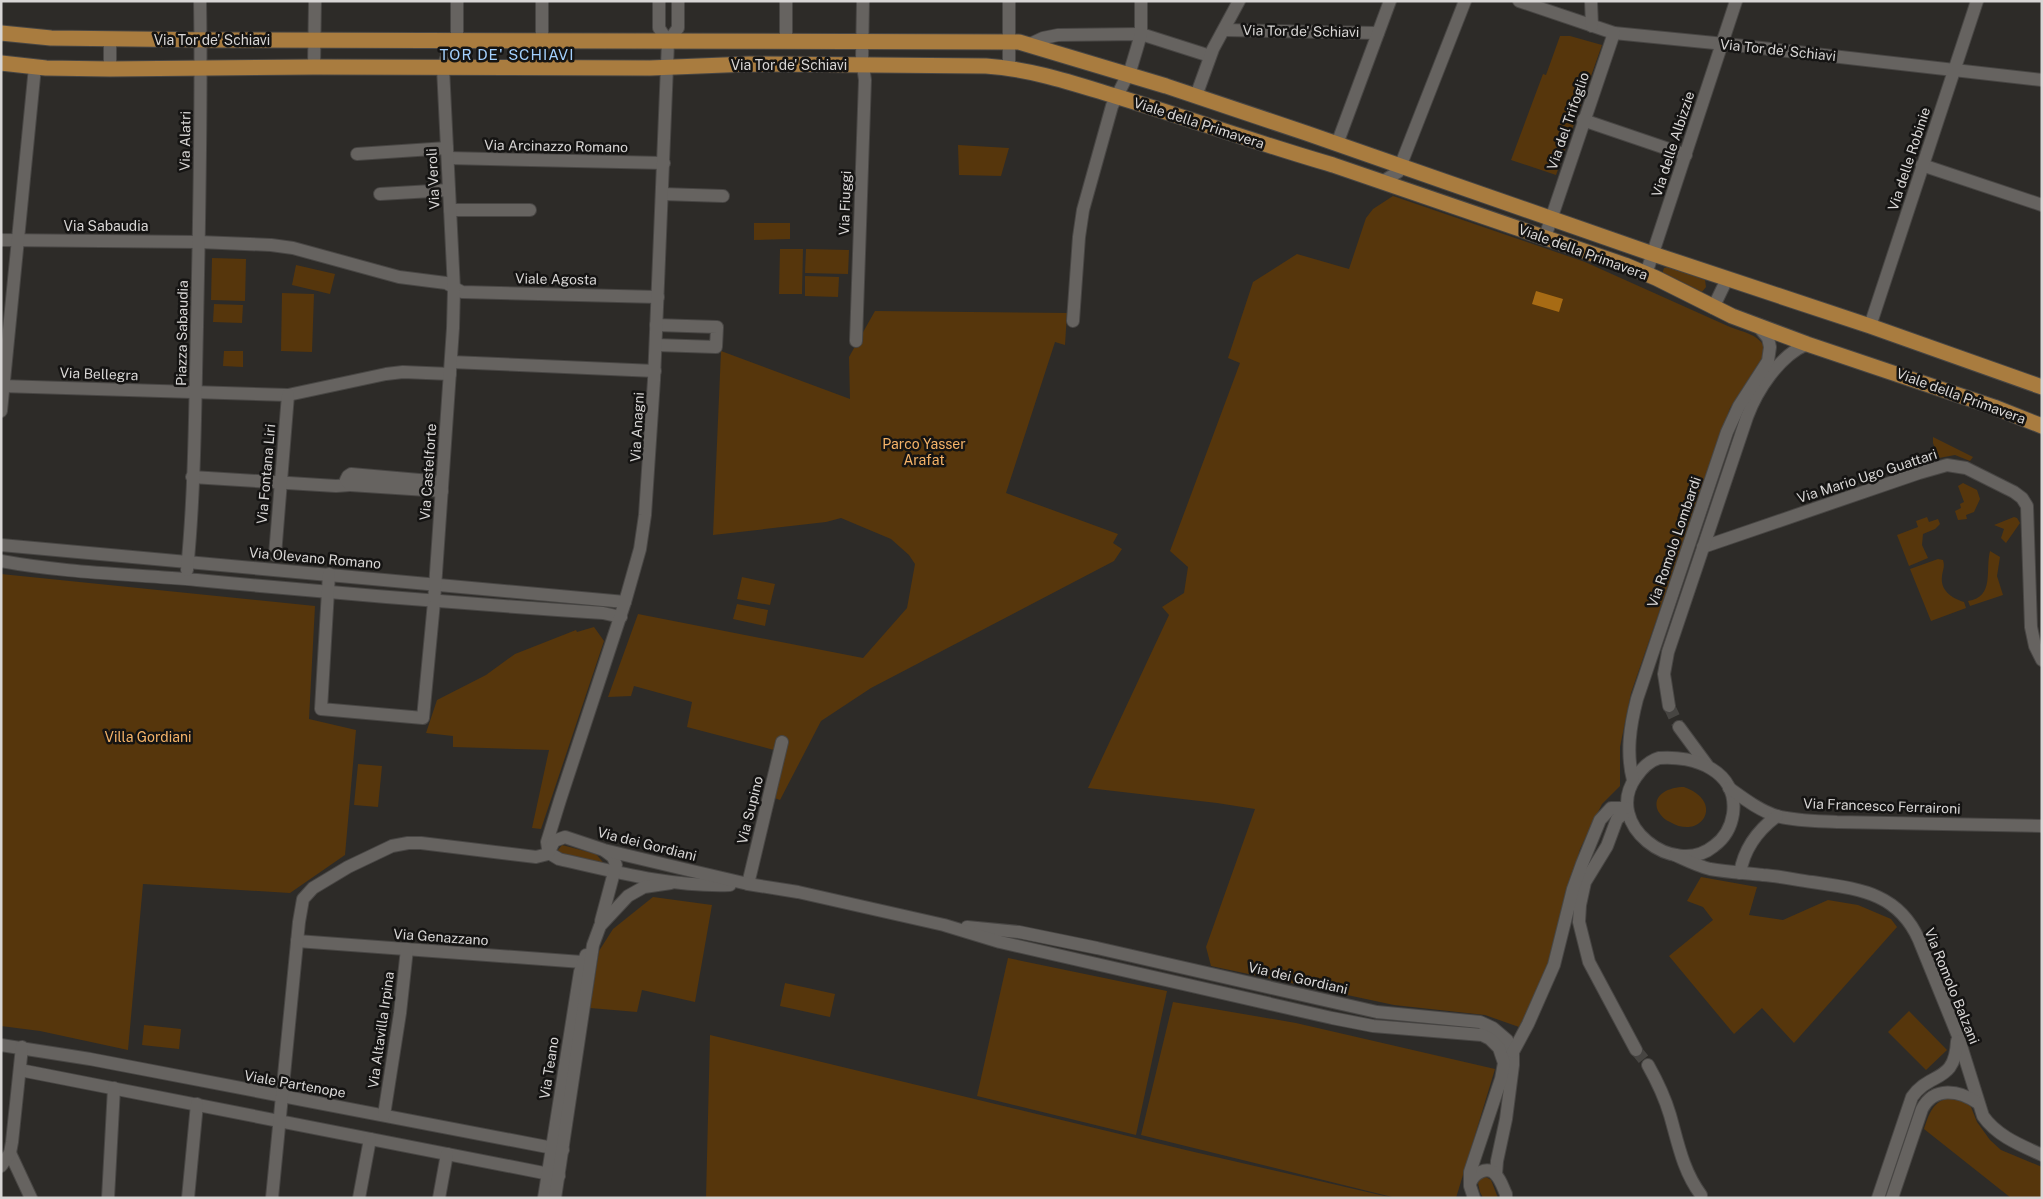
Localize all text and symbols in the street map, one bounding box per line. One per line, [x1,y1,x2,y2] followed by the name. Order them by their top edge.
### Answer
[1243,22,1359,40] street label: Via Tor de' Schiavi
[154,32,270,48] street label: Via Tor de' Schiavi
[1719,36,1837,64] street label: Via Tor de' Schiavi
[440,46,574,63] district label: TOR DE' SCHIAVI
[731,57,847,73] street label: Via Tor de' Schiavi
[1544,70,1592,172] street label: Via del Trifoglio
[1648,89,1698,199] street label: Via delle Albizzie
[1132,94,1266,152] street label: Viale della Primavera
[1885,105,1933,213] street label: Via delle Robinie
[176,111,194,171] street label: Via Alatri
[484,137,628,155] street label: Via Arcinazzo Romano
[423,148,443,210] street label: Via Veroli
[836,170,854,236] street label: Via Fiuggi
[64,218,148,234] street label: Via Sabaudia
[1516,221,1650,283] street label: Viale della Primavera
[515,270,597,288] street label: Viale Agosta
[173,280,191,386] street label: Piazza Sabaudia
[59,365,139,383] street label: Via Bellegra
[1894,365,2028,427] street label: Viale della Primavera
[627,392,647,462] street label: Via Anagni
[254,423,278,525] street label: Via Fontana Liri
[417,423,439,521] street label: Via Castelforte
[882,436,966,468] park label: Parco Yasser Arafat
[1795,446,1939,506] street label: Via Mario Ugo Guattari
[1644,474,1704,610] street label: Via Romolo Lombardi
[248,544,382,572] street label: Via Olevano Romano
[104,729,192,745] park label: Villa Gordiani
[734,774,766,846] street label: Via Supino
[1803,795,1961,817] street label: Via Francesco Ferraironi
[596,824,698,864] street label: Via dei Gordiani
[393,926,489,948] street label: Via Genazzano
[1921,926,1983,1046] street label: Via Romolo Balzani
[1247,959,1349,997] street label: Via dei Gordiani
[365,971,397,1089] street label: Via Altavilla Irpina
[536,1036,562,1100] street label: Via Teano
[243,1067,347,1101] street label: Viale Partenope

